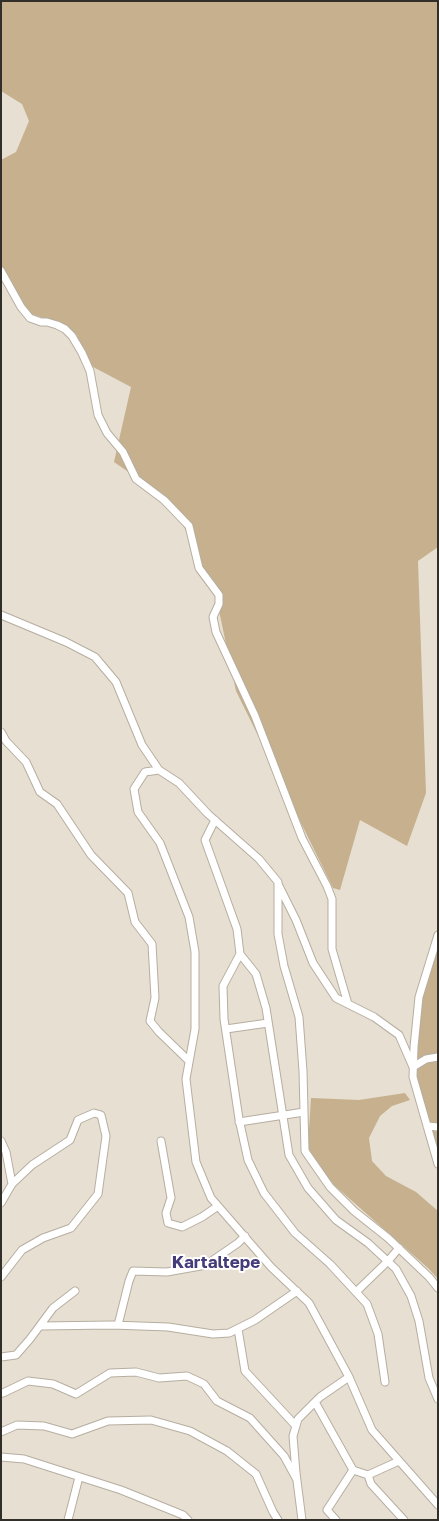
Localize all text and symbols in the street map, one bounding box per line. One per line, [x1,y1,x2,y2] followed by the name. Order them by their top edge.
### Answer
[172,1253,260,1273] district label: Kartaltepe

